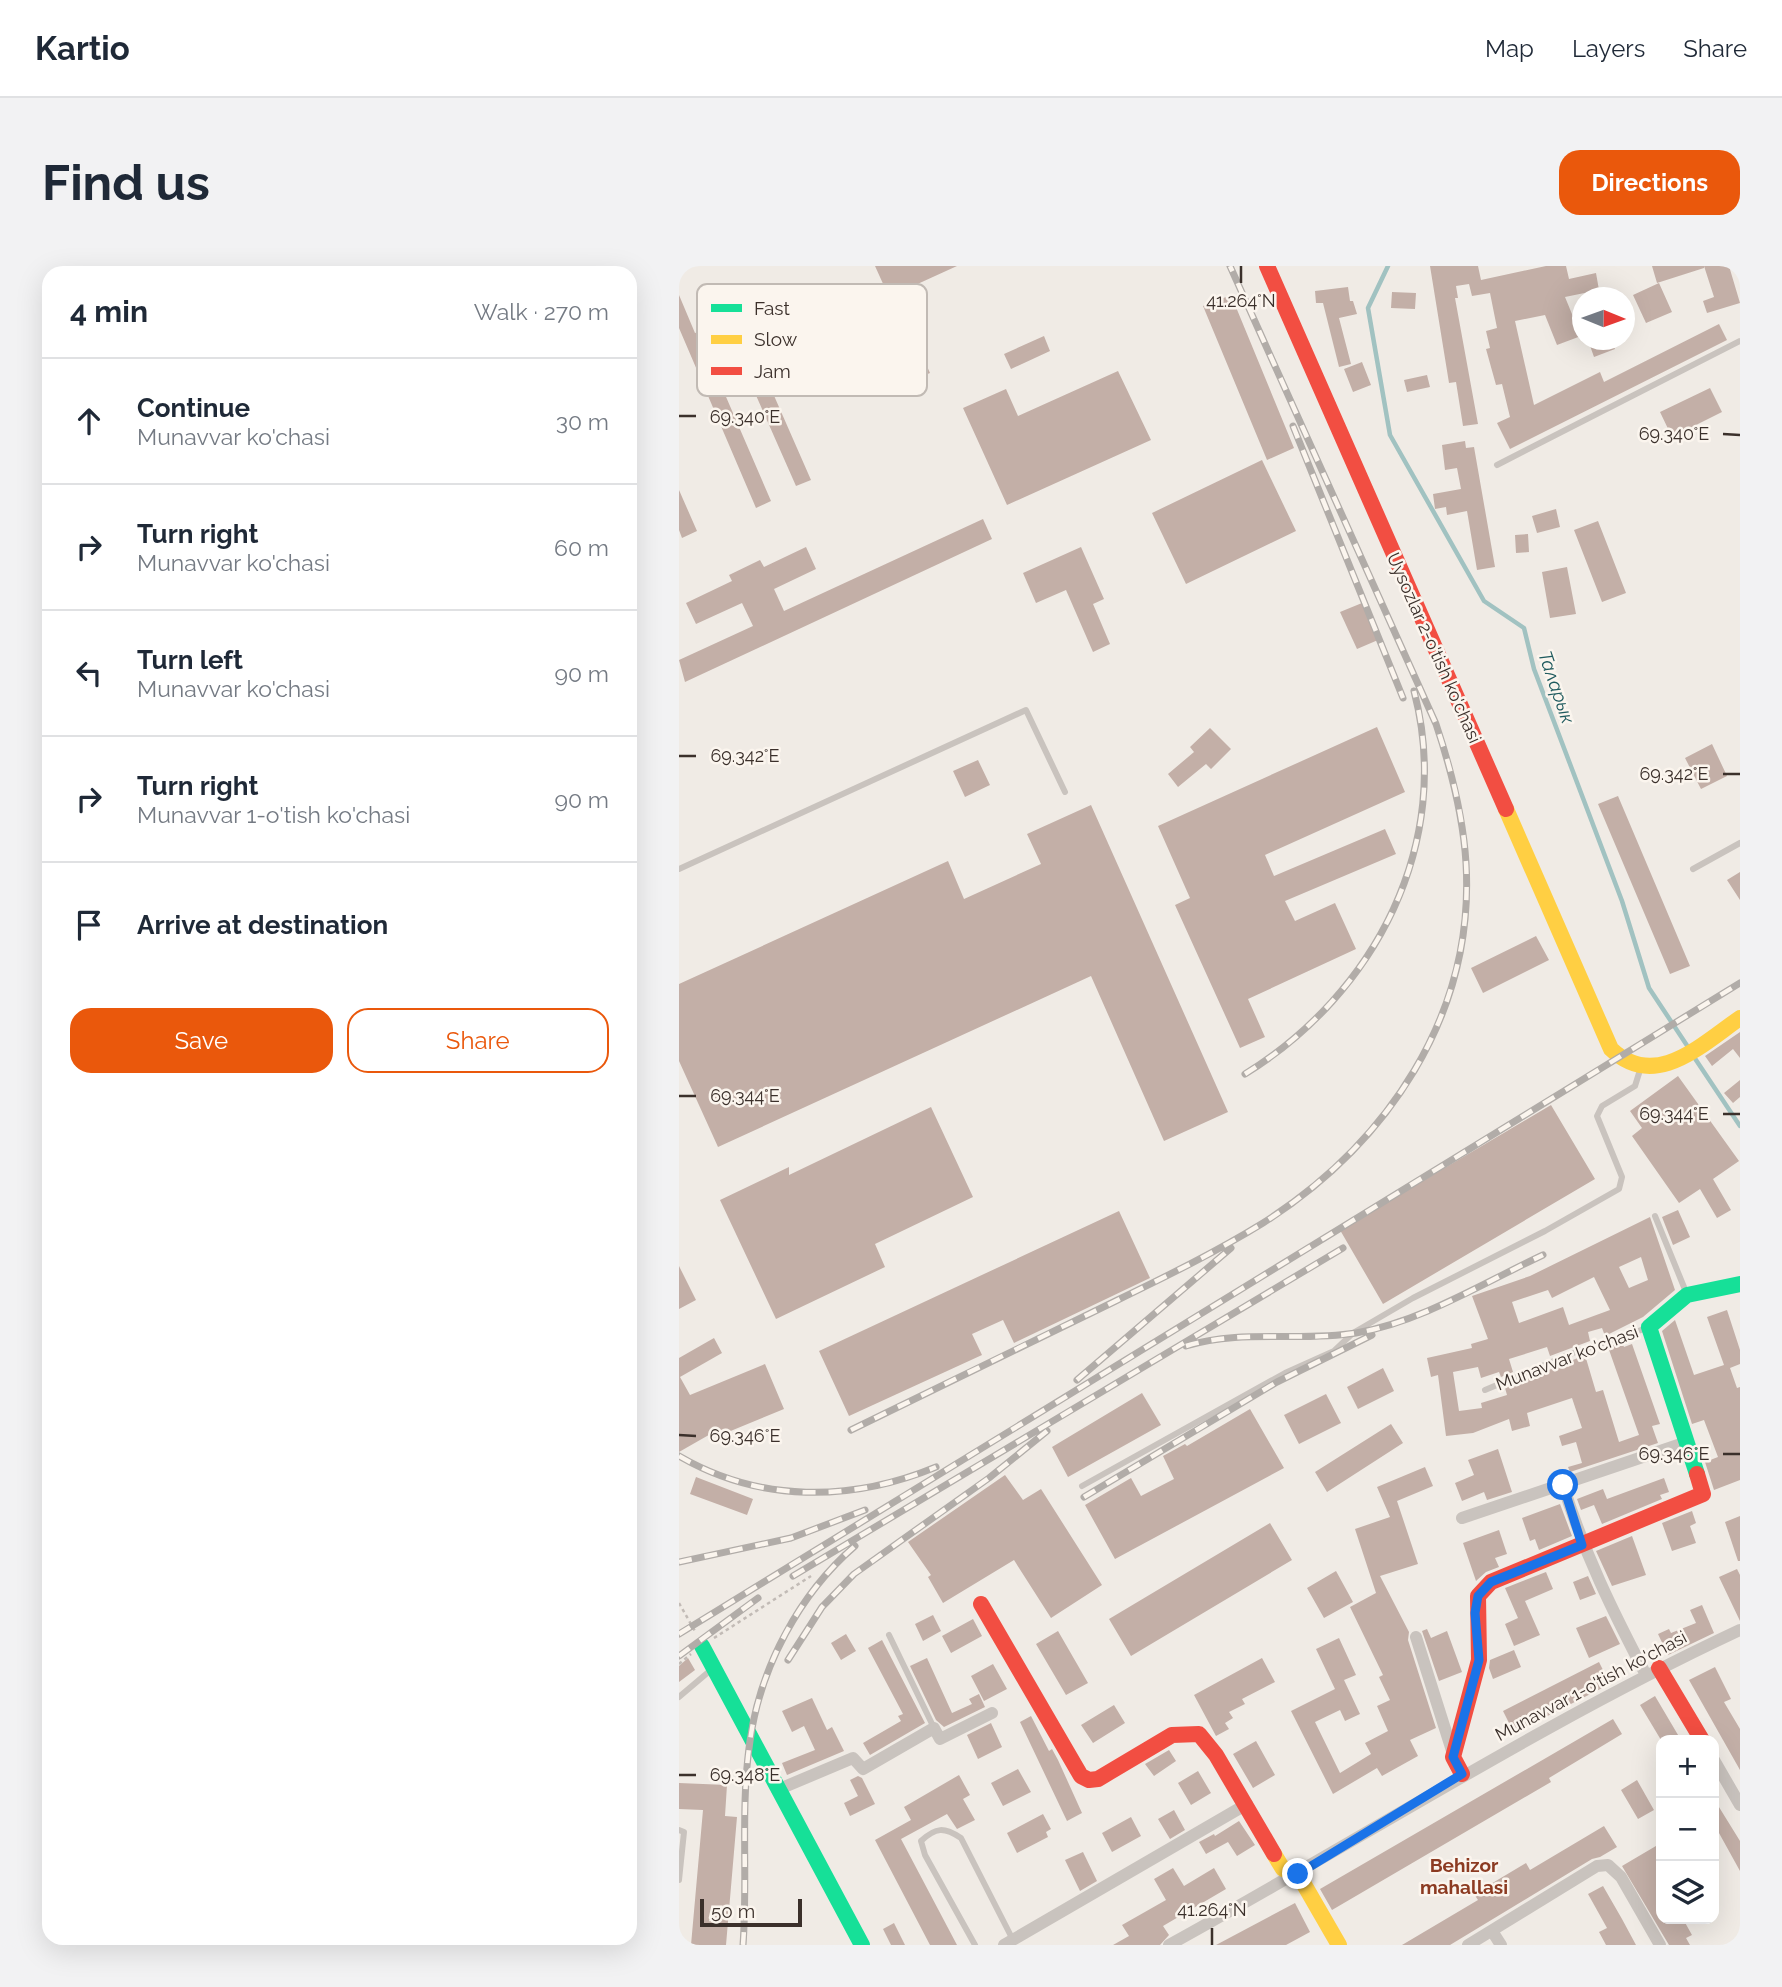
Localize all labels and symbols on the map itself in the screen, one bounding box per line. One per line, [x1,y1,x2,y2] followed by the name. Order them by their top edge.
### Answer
[697,284,927,396] legend
[1572,287,1635,350] north arrow
[1206,290,1276,311] text: 41.264°N
[754,297,790,319] text: Fast
[754,328,798,350] text: Slow
[754,360,791,382] text: Jam
[710,406,780,427] text: 69.340°E
[1639,423,1709,444] text: 69.340°E
[1383,549,1486,746] street label: Uysozlar 2-o'tish ko'chasi
[1534,648,1580,727] water label: Таларык
[710,745,780,766] text: 69.342°E
[1639,763,1709,784] text: 69.342°E
[710,1085,780,1106] text: 69.344°E
[1639,1103,1709,1124] text: 69.344°E
[1493,1321,1641,1394] street label: Munavvar ko'chasi
[710,1425,780,1446] text: 69.346°E
[1639,1443,1709,1464] text: 69.346°E
[1547,1469,1578,1500] route start
[1491,1626,1690,1745] street label: Munavvar 1-o'tish ko'chasi
[710,1764,780,1785] text: 69.348°E
[1420,1854,1508,1898] district label: Behizor mahallasi
[1282,1858,1313,1889] route end
[700,1896,801,1928] scale bar
[1177,1899,1247,1920] text: 41.264°N

